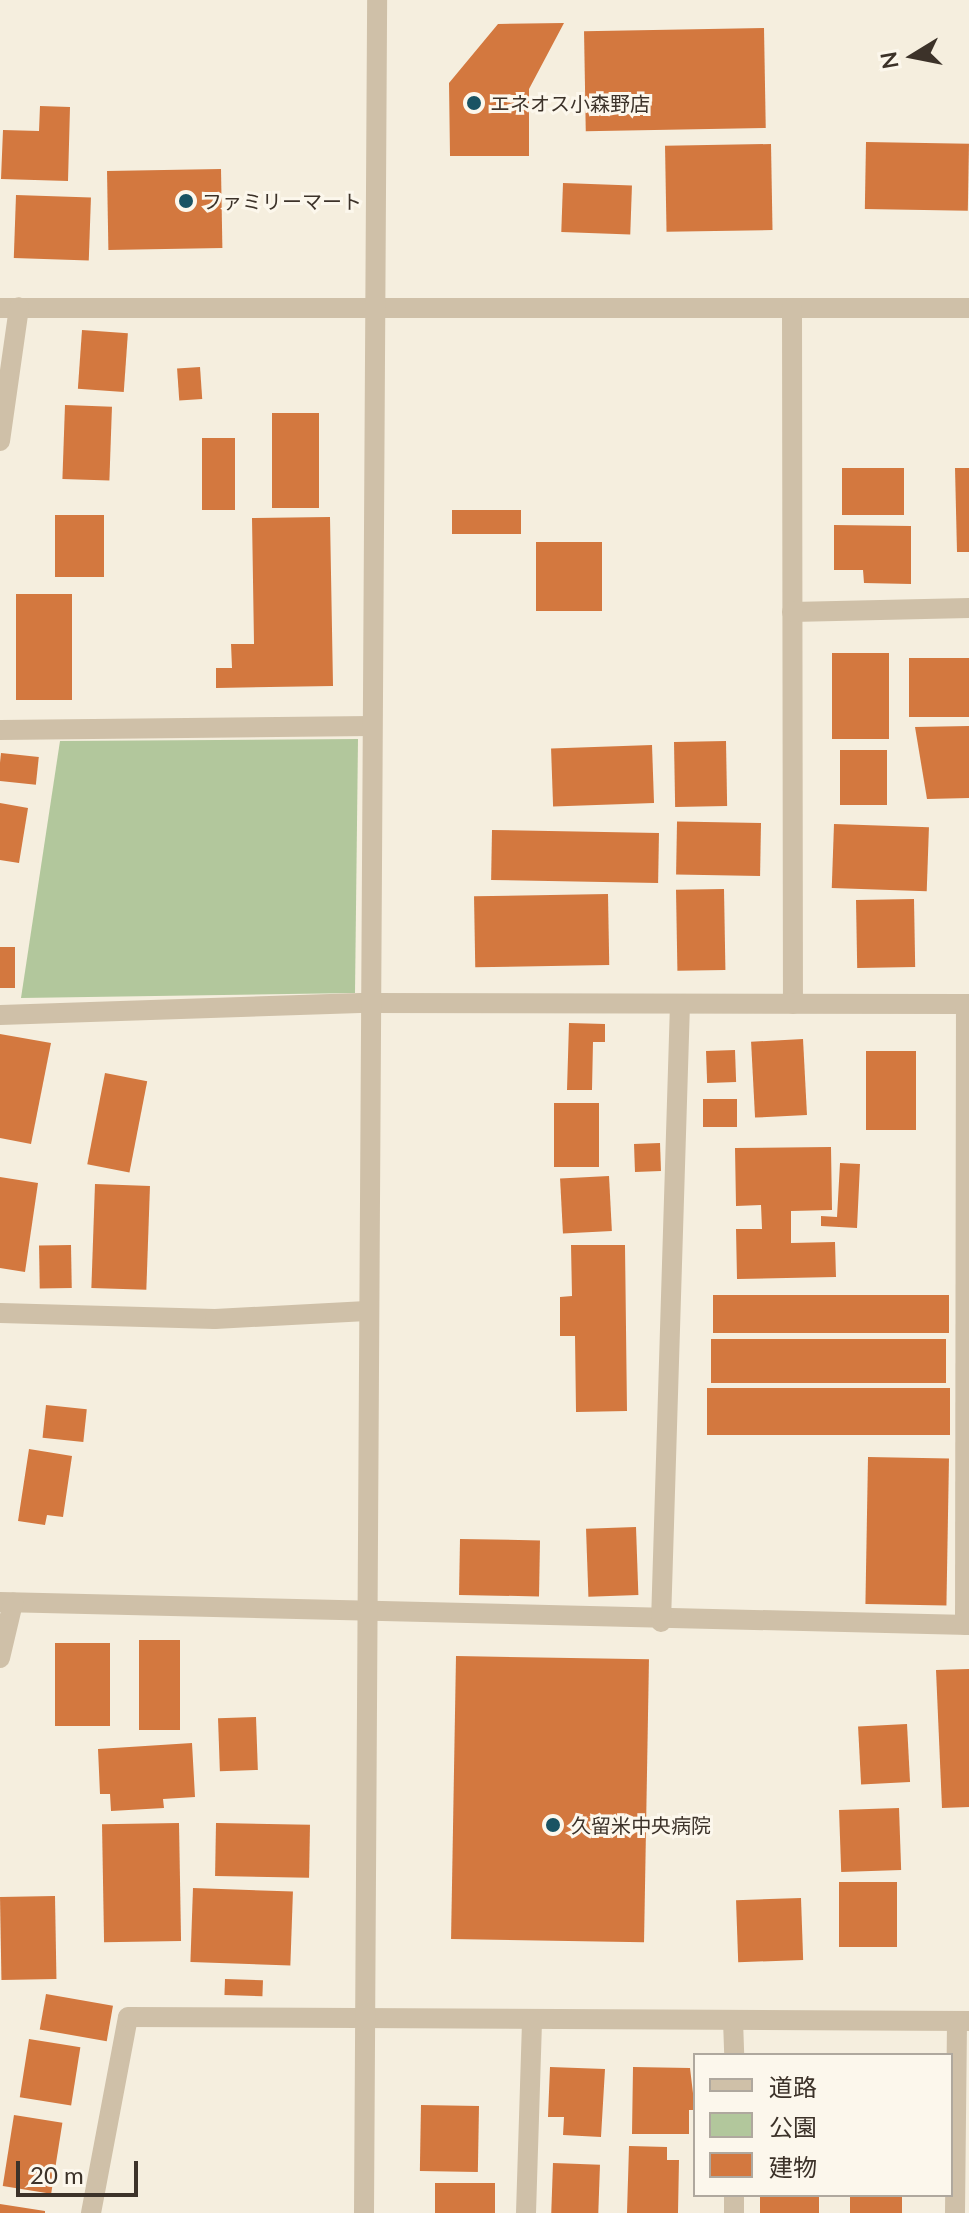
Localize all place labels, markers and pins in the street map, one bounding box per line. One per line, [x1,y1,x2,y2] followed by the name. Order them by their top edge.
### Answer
[490,91,650,115] place label: エネオス小森野店
[465,94,483,112] marker: エネオス小森野店
[202,189,362,213] place label: ファミリーマート
[177,192,195,210] marker: ファミリーマート
[571,1813,711,1837] place label: 久留米中央病院
[542,1814,564,1836] marker: 久留米中央病院

